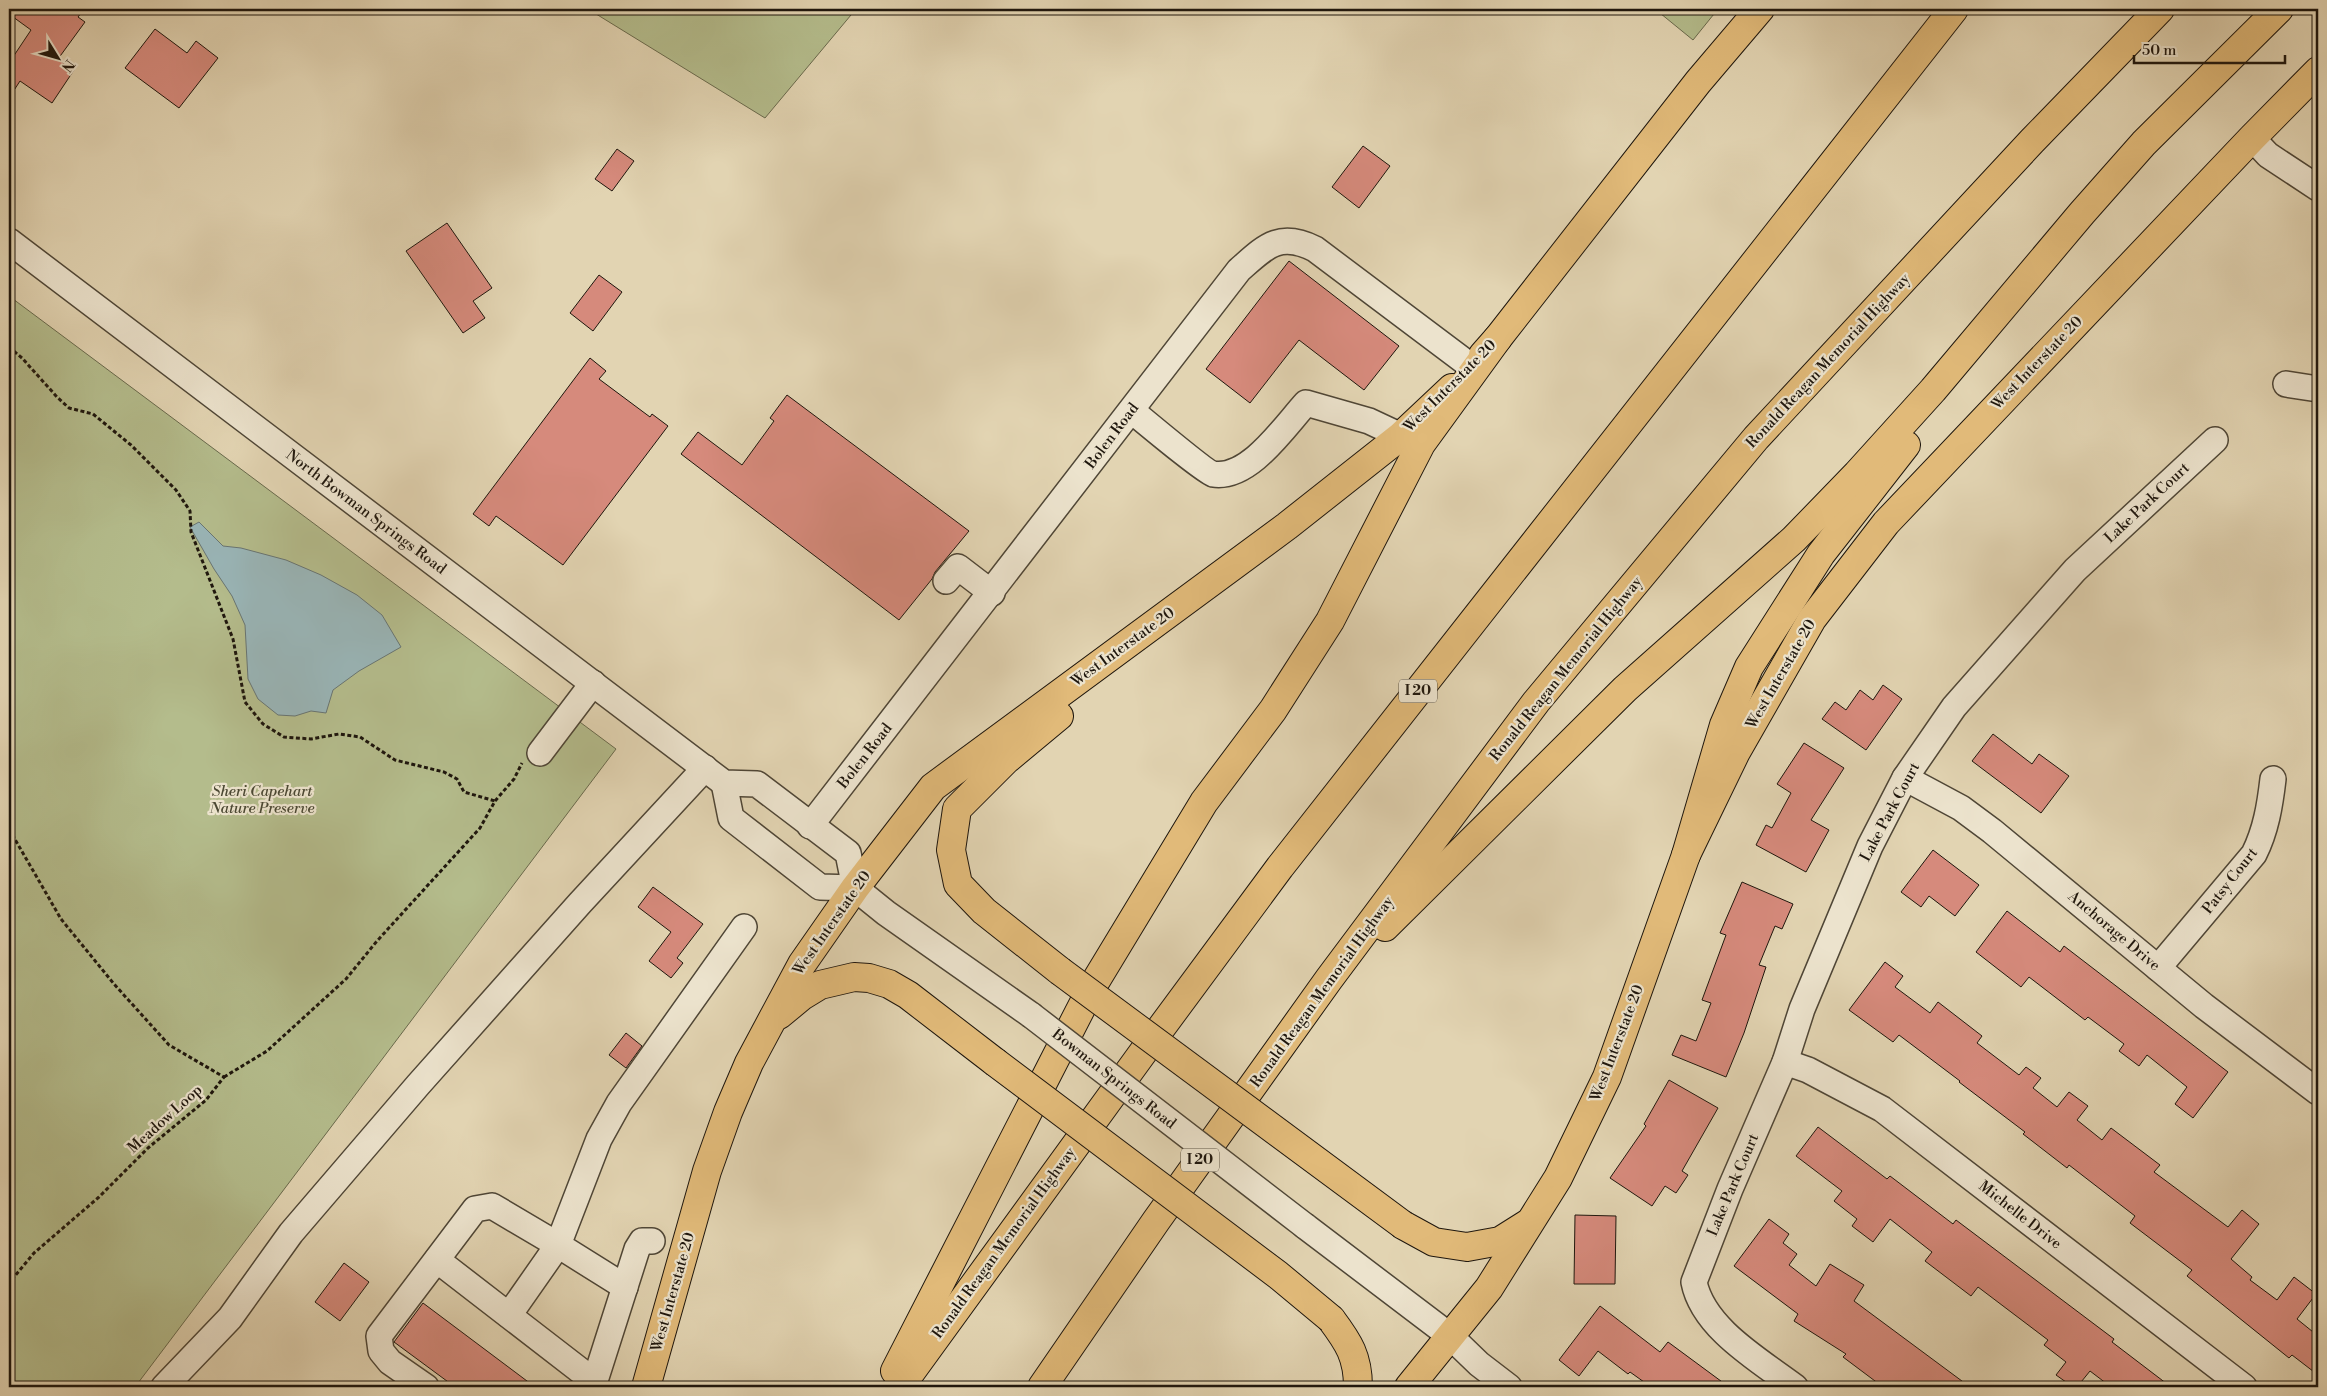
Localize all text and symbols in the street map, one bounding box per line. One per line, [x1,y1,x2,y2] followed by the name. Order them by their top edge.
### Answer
[32,32,82,82] north arrow
[2134,32,2286,64] scale bar
[2142,41,2176,60] text: 50 m
[57,55,78,75] text: N
[1742,269,1915,452] street label: Ronald Reagan Memorial Highway
[1987,312,2087,415] street label: West Interstate 20
[1399,336,1500,437] street label: West Interstate 20
[1080,399,1143,474] street label: Bolen Road
[282,445,450,579] street label: North Bowman Springs Road
[2100,458,2194,547] street label: Lake Park Court
[1486,572,1647,765] street label: Ronald Reagan Memorial Highway
[1067,603,1179,692] street label: West Interstate 20
[1741,616,1820,733] street label: West Interstate 20
[1399,679,1437,702] road number: I 20
[833,719,897,793] street label: Bolen Road
[1856,759,1924,865] street label: Lake Park Court
[208,782,315,818] park label: Sheri Capehart Nature Preserve
[2198,843,2262,918] street label: Patsy Court
[788,867,875,980] street label: West Interstate 20
[2063,886,2164,975] street label: Anchorage Drive
[1246,892,1398,1091] street label: Ronald Reagan Memorial Highway
[1586,982,1648,1105] street label: West Interstate 20
[1047,1024,1180,1134] street label: Bowman Springs Road
[124,1080,206,1158] street label: Meadow Loop
[1703,1130,1763,1239] street label: Lake Park Court
[928,1143,1080,1342] street label: Ronald Reagan Memorial Highway
[1181,1148,1219,1172] road number: I 20
[1975,1177,2065,1253] street label: Michelle Drive
[647,1230,699,1355] street label: West Interstate 20

